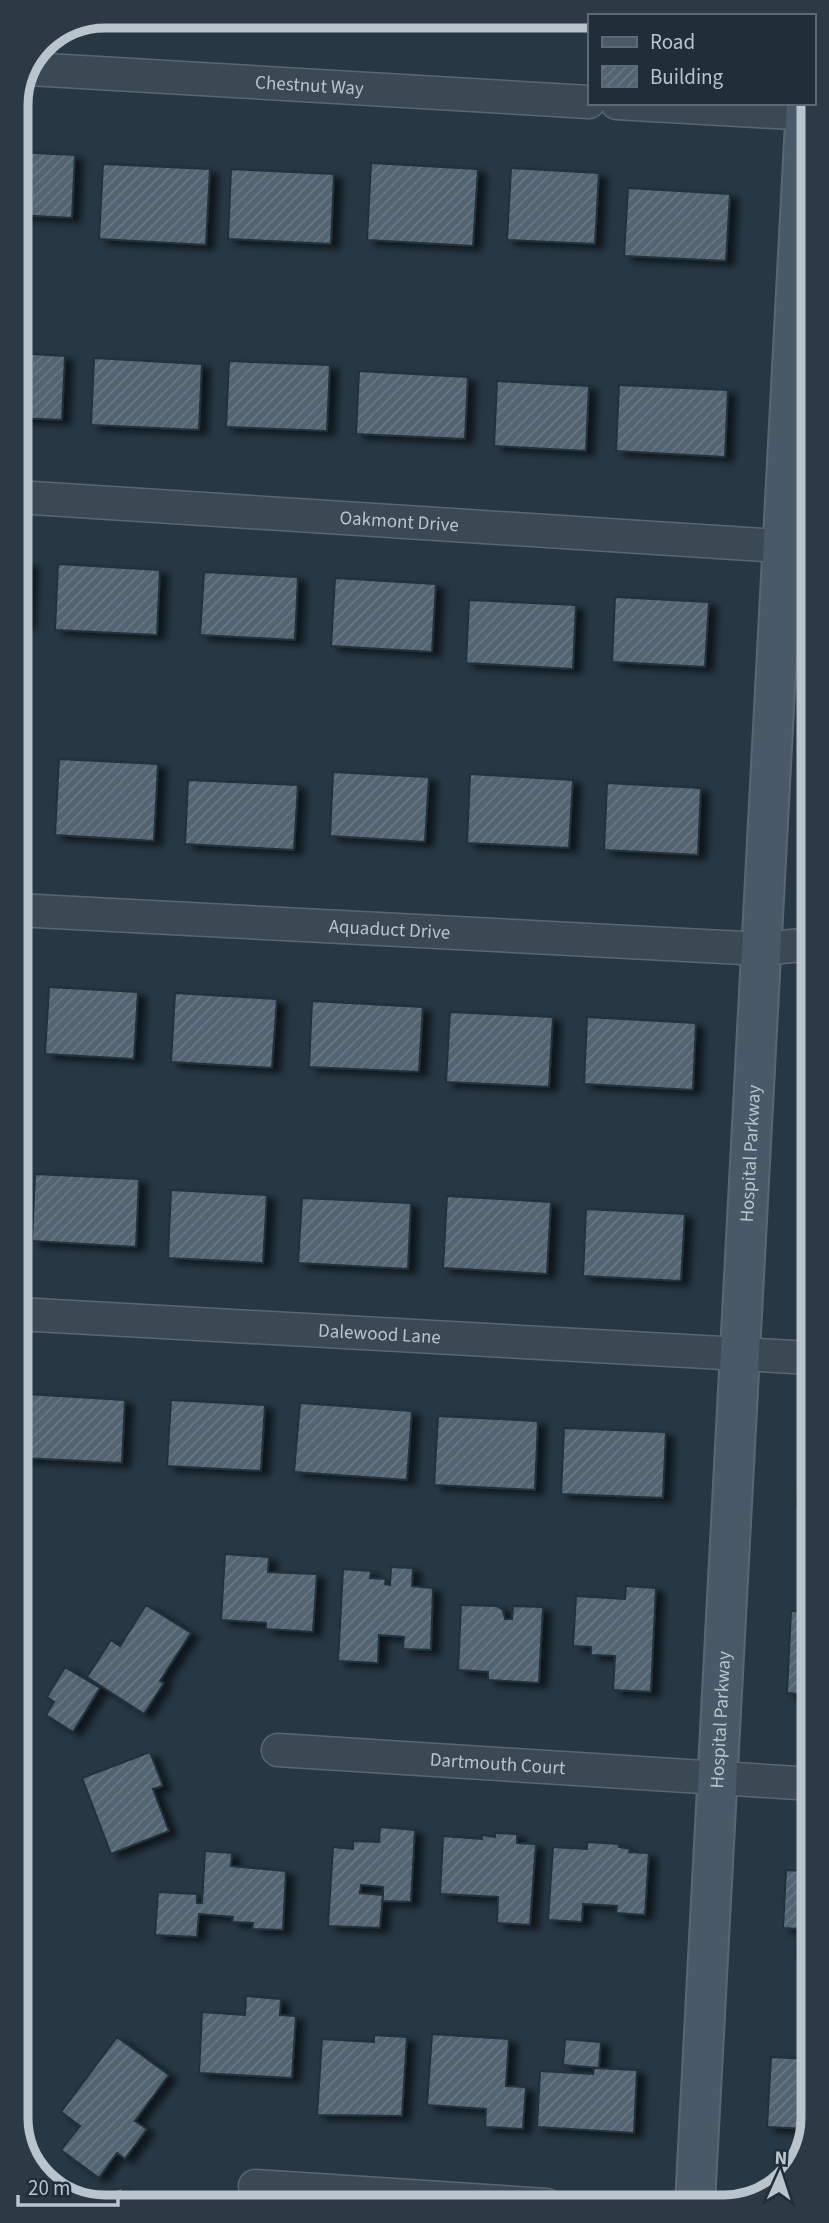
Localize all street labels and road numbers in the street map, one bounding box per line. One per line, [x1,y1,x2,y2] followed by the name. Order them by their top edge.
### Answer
[254,69,365,102] street label: Chestnut Way
[339,504,460,539] street label: Oakmont Drive
[328,913,451,946] street label: Aquaduct Drive
[733,1084,768,1223] street label: Hospital Parkway
[317,1317,442,1351] street label: Dalewood Lane
[703,1650,738,1789] street label: Hospital Parkway
[429,1746,567,1782] street label: Dartmouth Court

